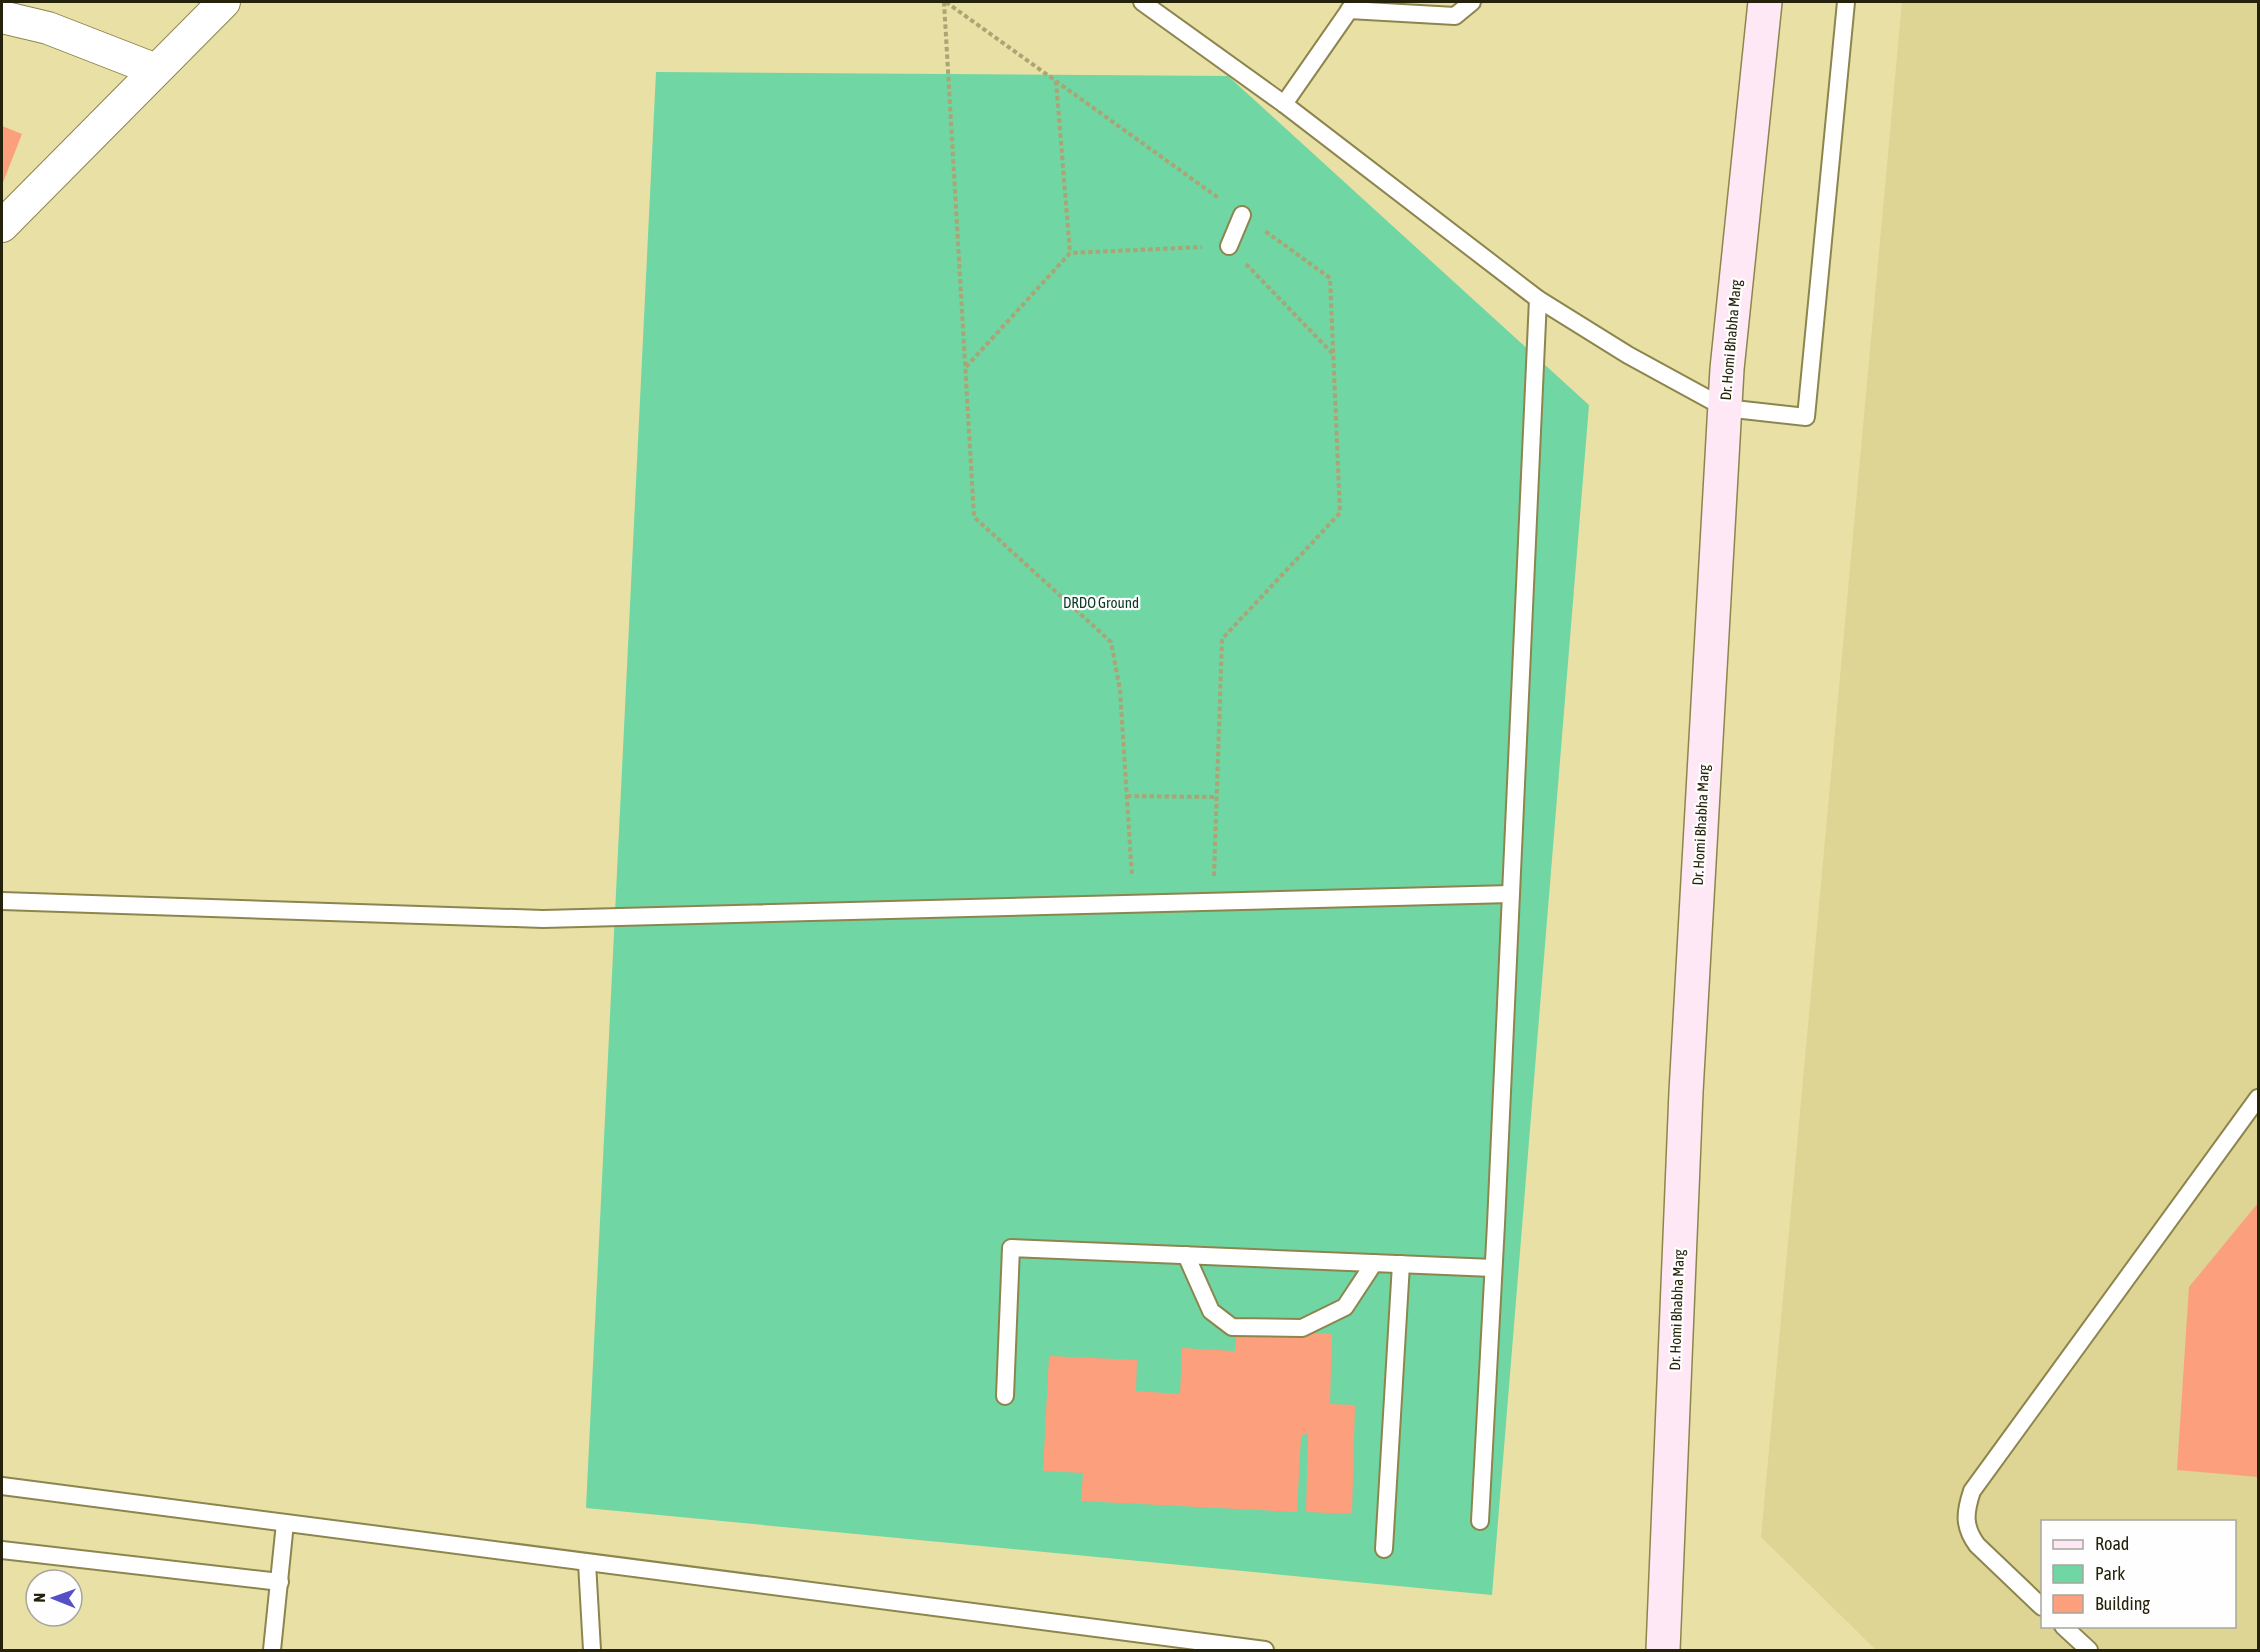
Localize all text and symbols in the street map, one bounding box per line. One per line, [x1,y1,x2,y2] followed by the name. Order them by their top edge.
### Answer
[1717,278,1744,401] street label: Dr. Homi Bhabha Marg
[1063,594,1139,611] park label: DRDO Ground
[1689,763,1712,886] street label: Dr. Homi Bhabha Marg
[1666,1249,1687,1371] street label: Dr. Homi Bhabha Marg
[2041,1520,2236,1628] legend
[2095,1533,2129,1554] text: Road
[2095,1563,2125,1584] text: Park
[24,1568,84,1628] north arrow
[30,1593,48,1603] text: N
[2095,1593,2150,1614] text: Building

